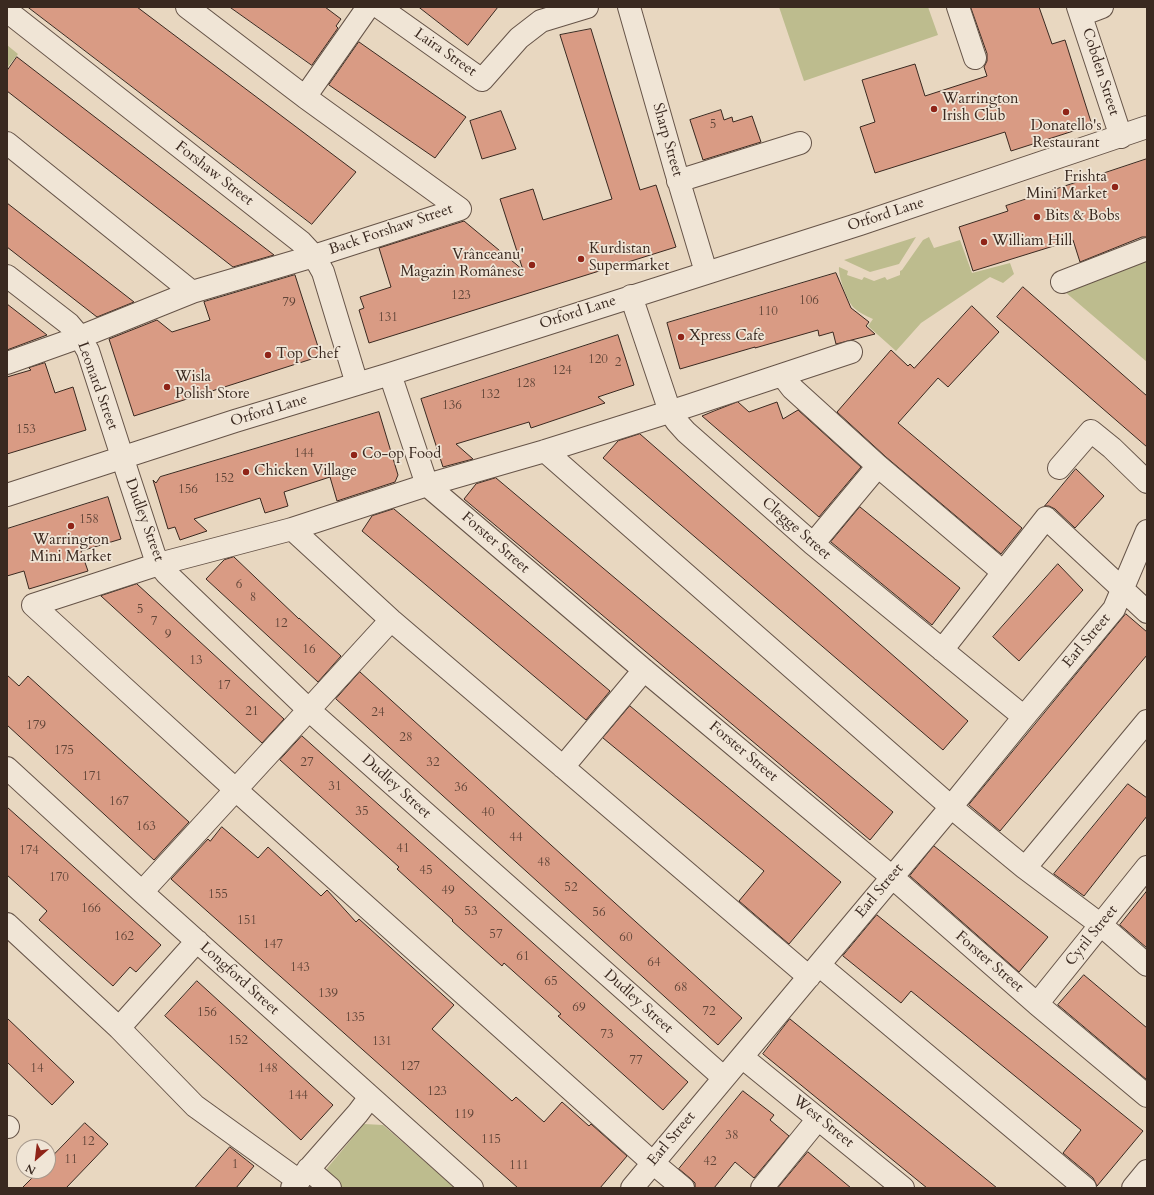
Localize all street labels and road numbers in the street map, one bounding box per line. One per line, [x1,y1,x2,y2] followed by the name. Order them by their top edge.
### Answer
[410,25,480,81] street label: Laira Street
[1077,26,1123,118] street label: Cobden Street
[648,101,686,179] street label: Sharp Street
[171,138,257,210] street label: Forshaw Street
[845,194,927,236] street label: Orford Lane
[327,200,455,260] street label: Back Forshaw Street
[537,292,619,334] street label: Orford Lane
[73,339,121,433] street label: Leonard Street
[228,391,310,431] street label: Orford Lane
[121,476,167,564] street label: Dudley Street
[758,494,834,564] street label: Clegge Street
[457,509,533,577] street label: Forster Street
[1059,610,1115,672] street label: Earl Street
[705,718,781,786] street label: Forster Street
[358,751,434,823] street label: Dudley Street
[852,860,908,922] street label: Earl Street
[1062,902,1122,970] street label: Cyril Street
[951,928,1027,996] street label: Forster Street
[196,939,282,1019] street label: Longford Street
[600,966,676,1038] street label: Dudley Street
[789,1092,857,1152] street label: West Street
[644,1108,700,1170] street label: Earl Street

